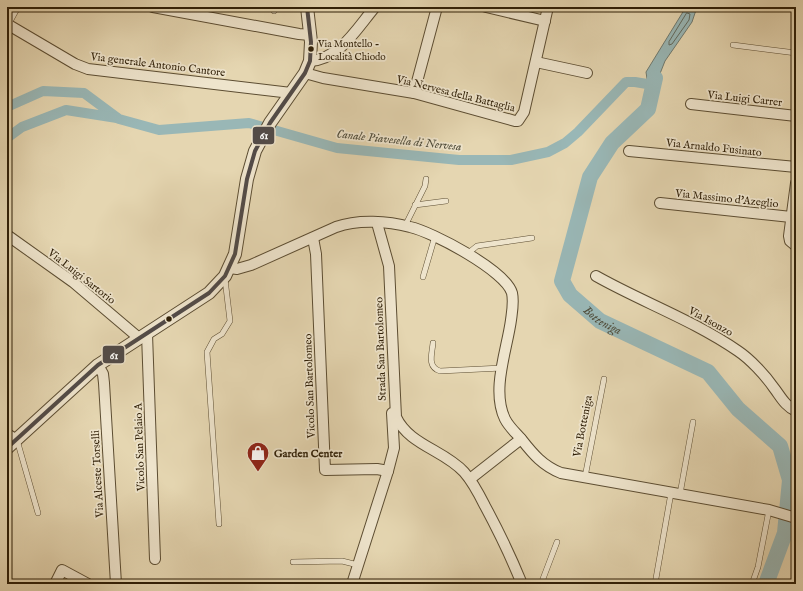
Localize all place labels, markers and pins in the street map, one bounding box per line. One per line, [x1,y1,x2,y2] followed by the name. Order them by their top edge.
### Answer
[317,38,386,64] place label: Via Montello - Località Chiodo
[306,44,316,54] marker: Via Montello - Località Chiodo
[164,314,174,324] unlabelled marker
[245,440,271,473] shop icon: Garden Center
[274,447,343,461] place label: Garden Center

